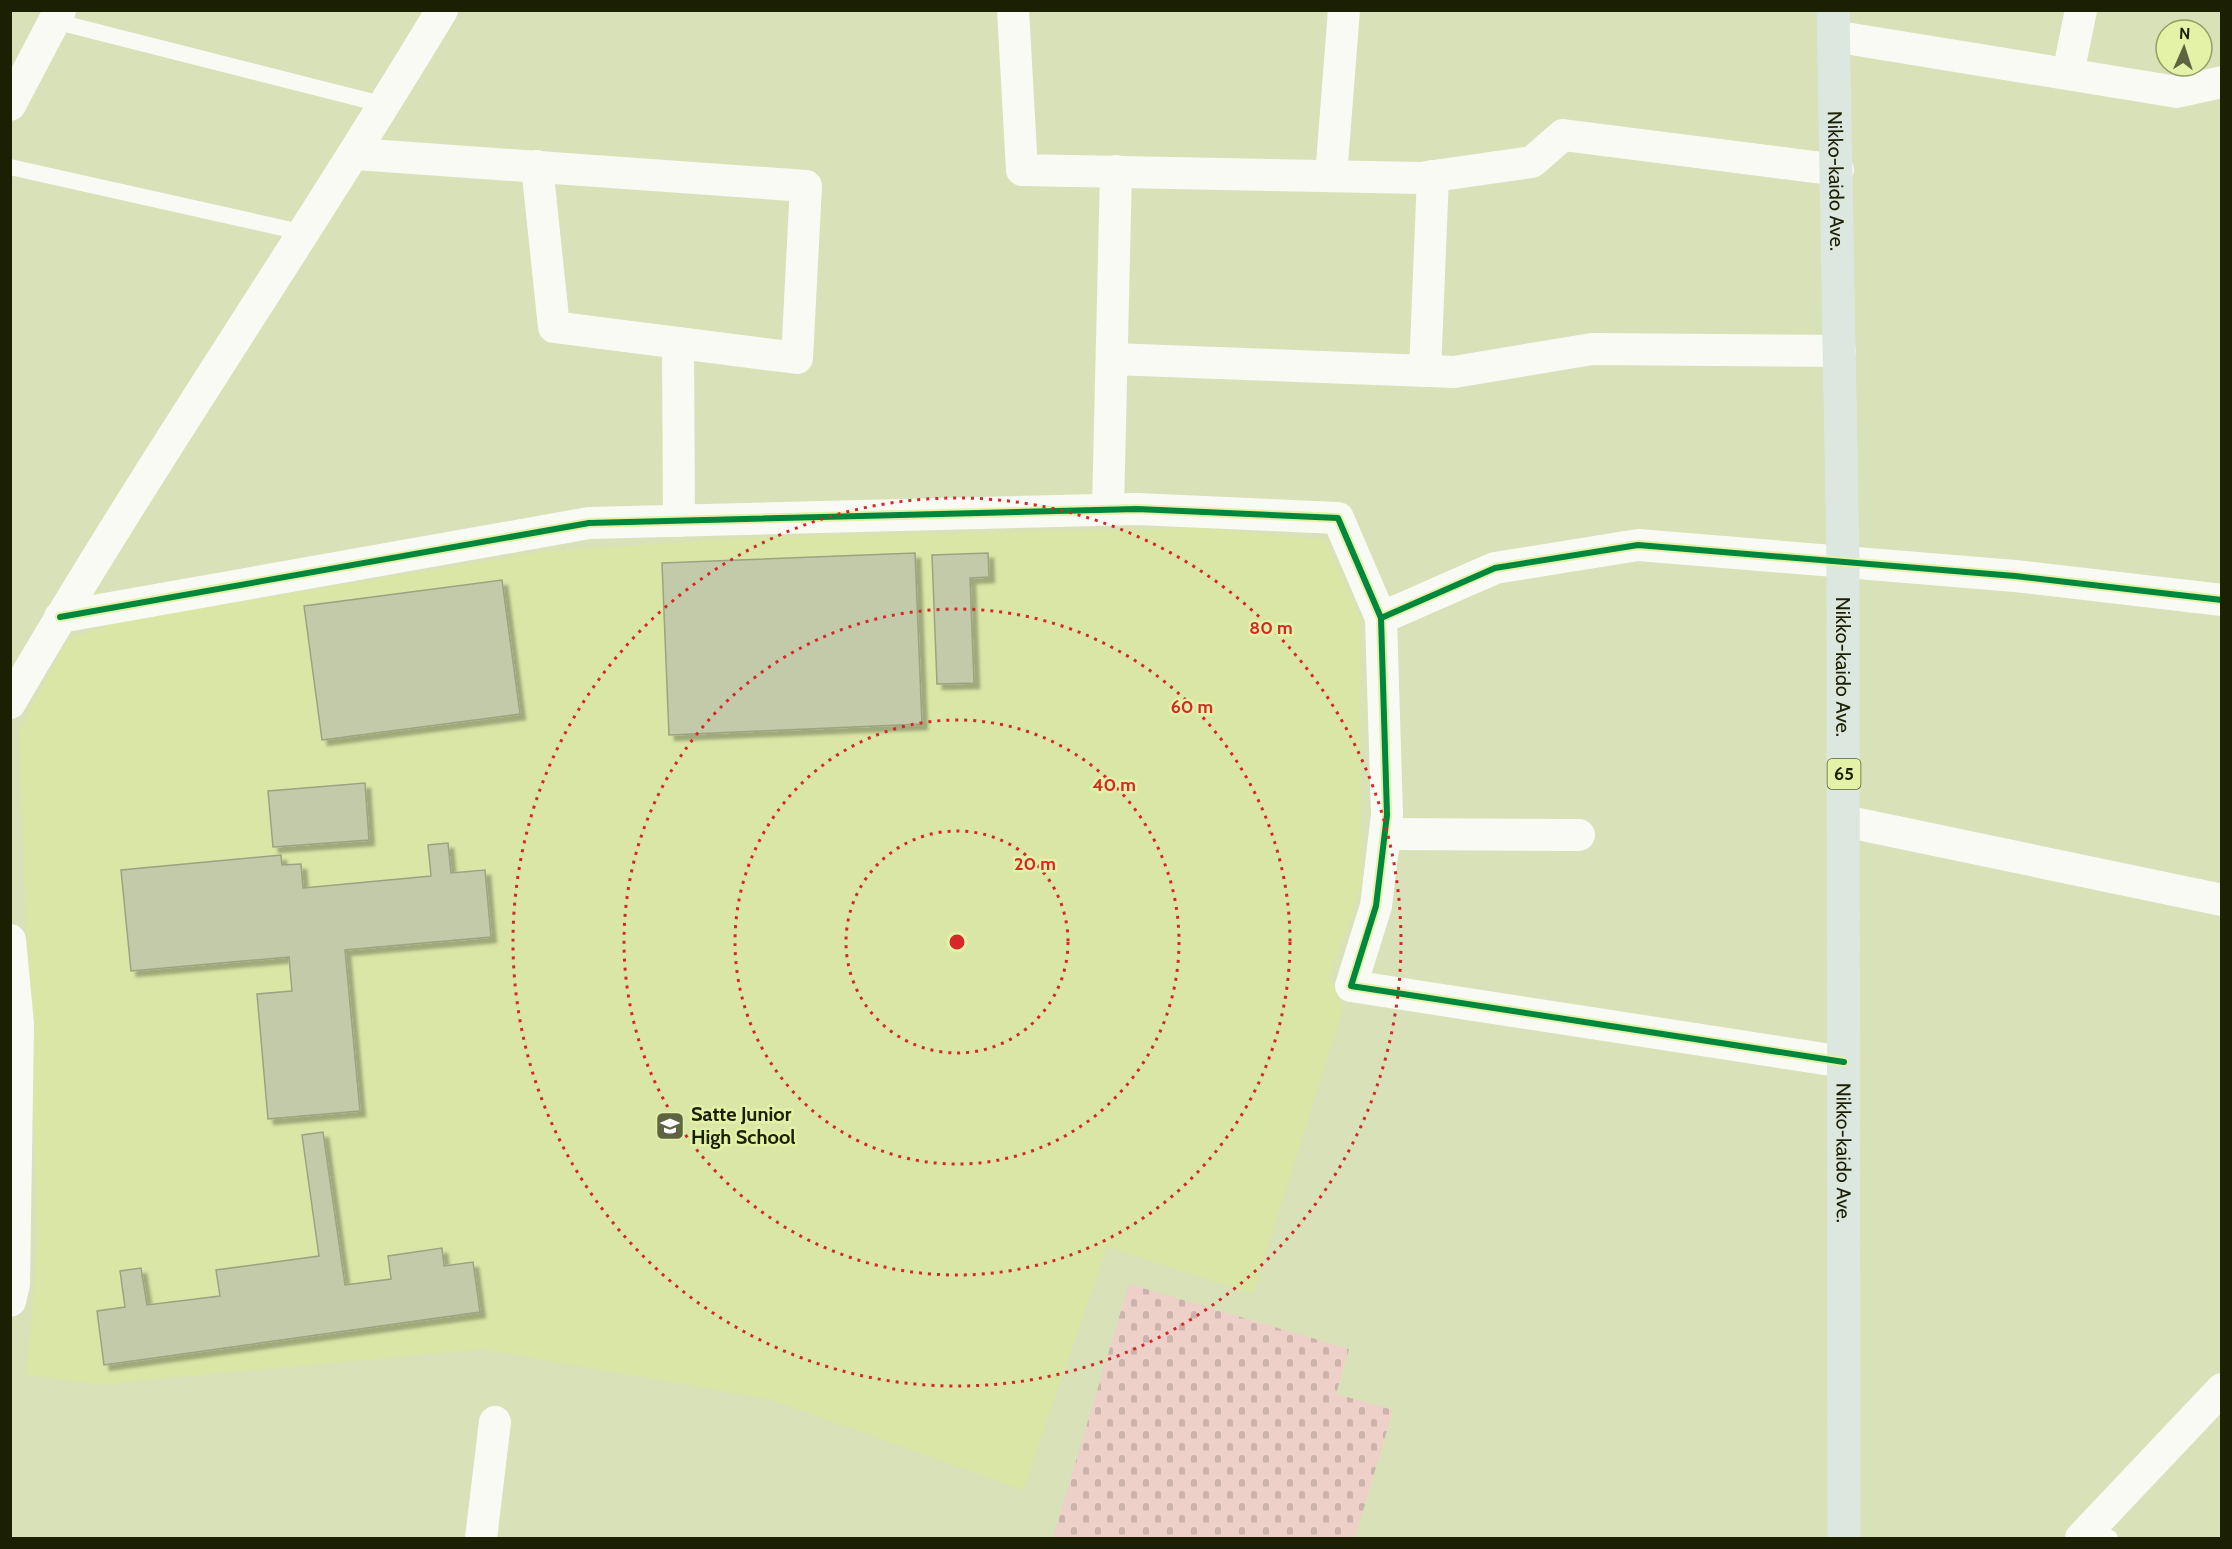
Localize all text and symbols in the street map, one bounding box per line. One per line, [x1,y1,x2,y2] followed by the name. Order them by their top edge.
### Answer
[2154,18,2214,78] north arrow
[2179,24,2191,43] text: N
[1823,111,1849,251] street label: Nikko-kaido Ave.
[1831,597,1855,737] street label: Nikko-kaido Ave.
[1249,617,1293,639] text: 80 m
[1171,696,1213,718] text: 60 m
[1828,759,1860,789] road number: 65
[1092,774,1136,796] text: 40 m
[1014,853,1056,875] text: 20 m
[947,932,967,952] centre of rings
[1832,1083,1856,1223] street label: Nikko-kaido Ave.
[691,1102,796,1149] place label: Satte Junior High School
[654,1110,686,1142] school or university icon: Satte Junior High School

